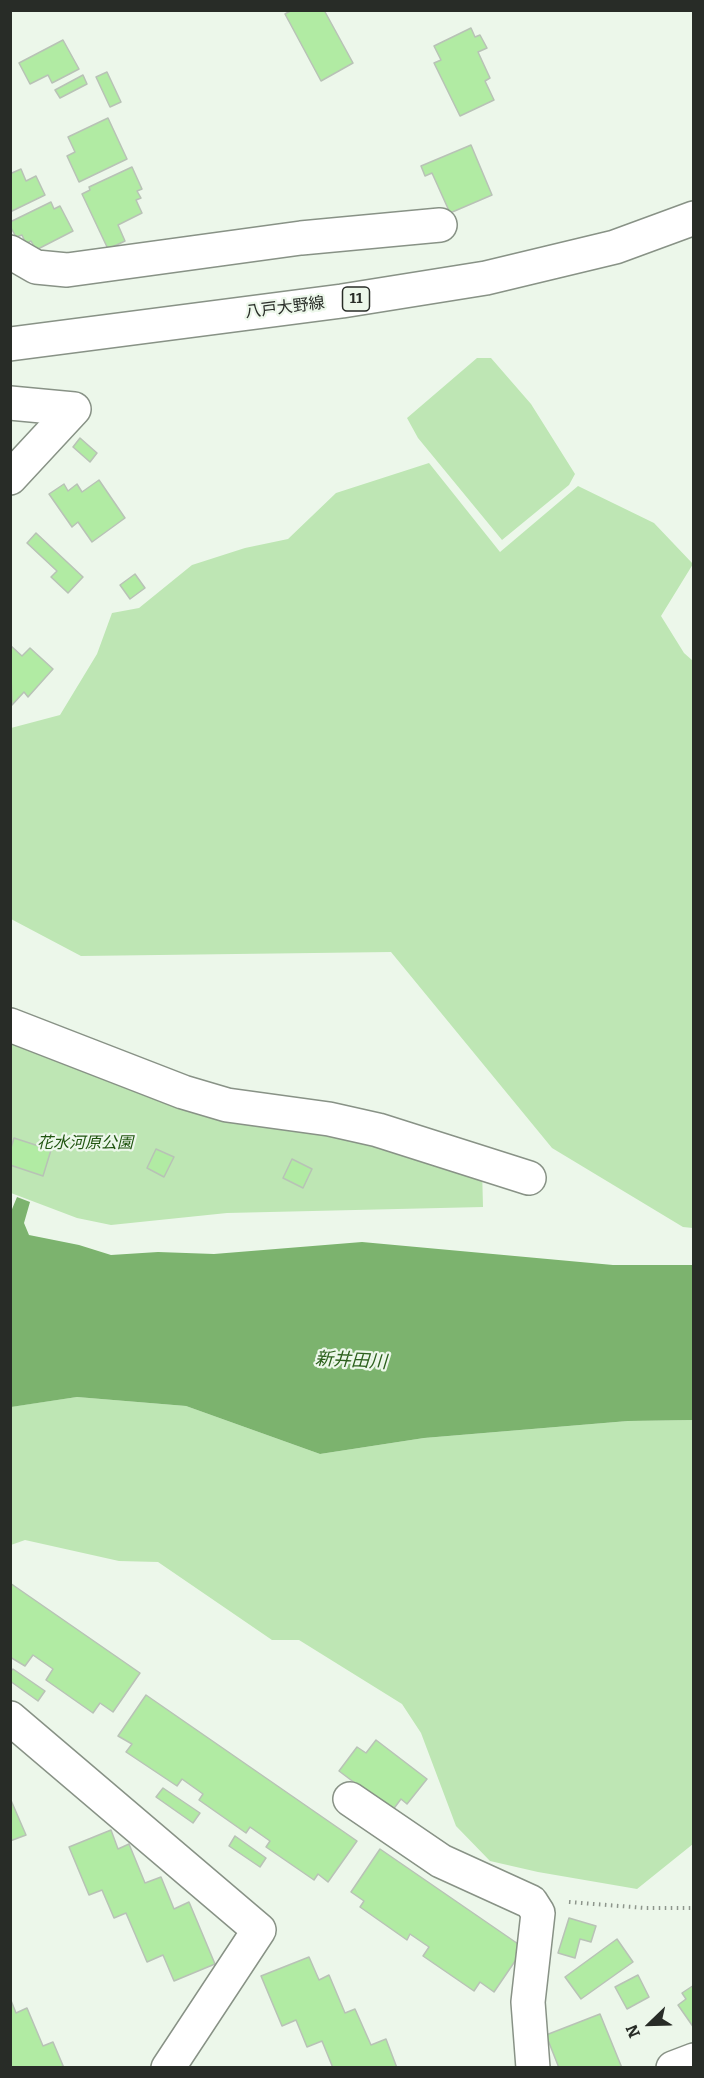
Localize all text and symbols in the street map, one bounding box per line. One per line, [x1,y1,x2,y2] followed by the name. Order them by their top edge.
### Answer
[342,287,370,311] road number: 11
[244,294,326,322] street label: 八戸大野線
[37,1134,133,1154] park label: 花水河原公園
[314,1348,388,1374] water label: 新井田川
[620,1994,680,2054] north arrow
[622,2022,644,2041] text: N

